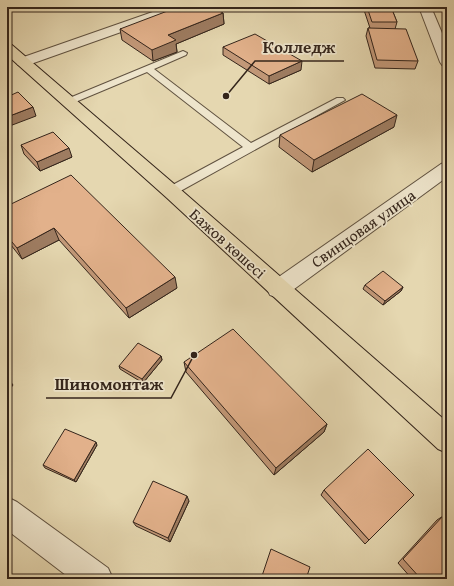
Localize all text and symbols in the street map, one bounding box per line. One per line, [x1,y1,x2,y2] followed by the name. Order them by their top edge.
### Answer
[255,32,344,61] callout: Колледж
[263,34,336,59] text: Колледж
[306,183,420,273] street label: Свинцовая улица
[184,202,272,284] street label: Бажов көшесі
[46,369,171,398] callout: Шиномонтаж
[55,371,164,396] text: Шиномонтаж

